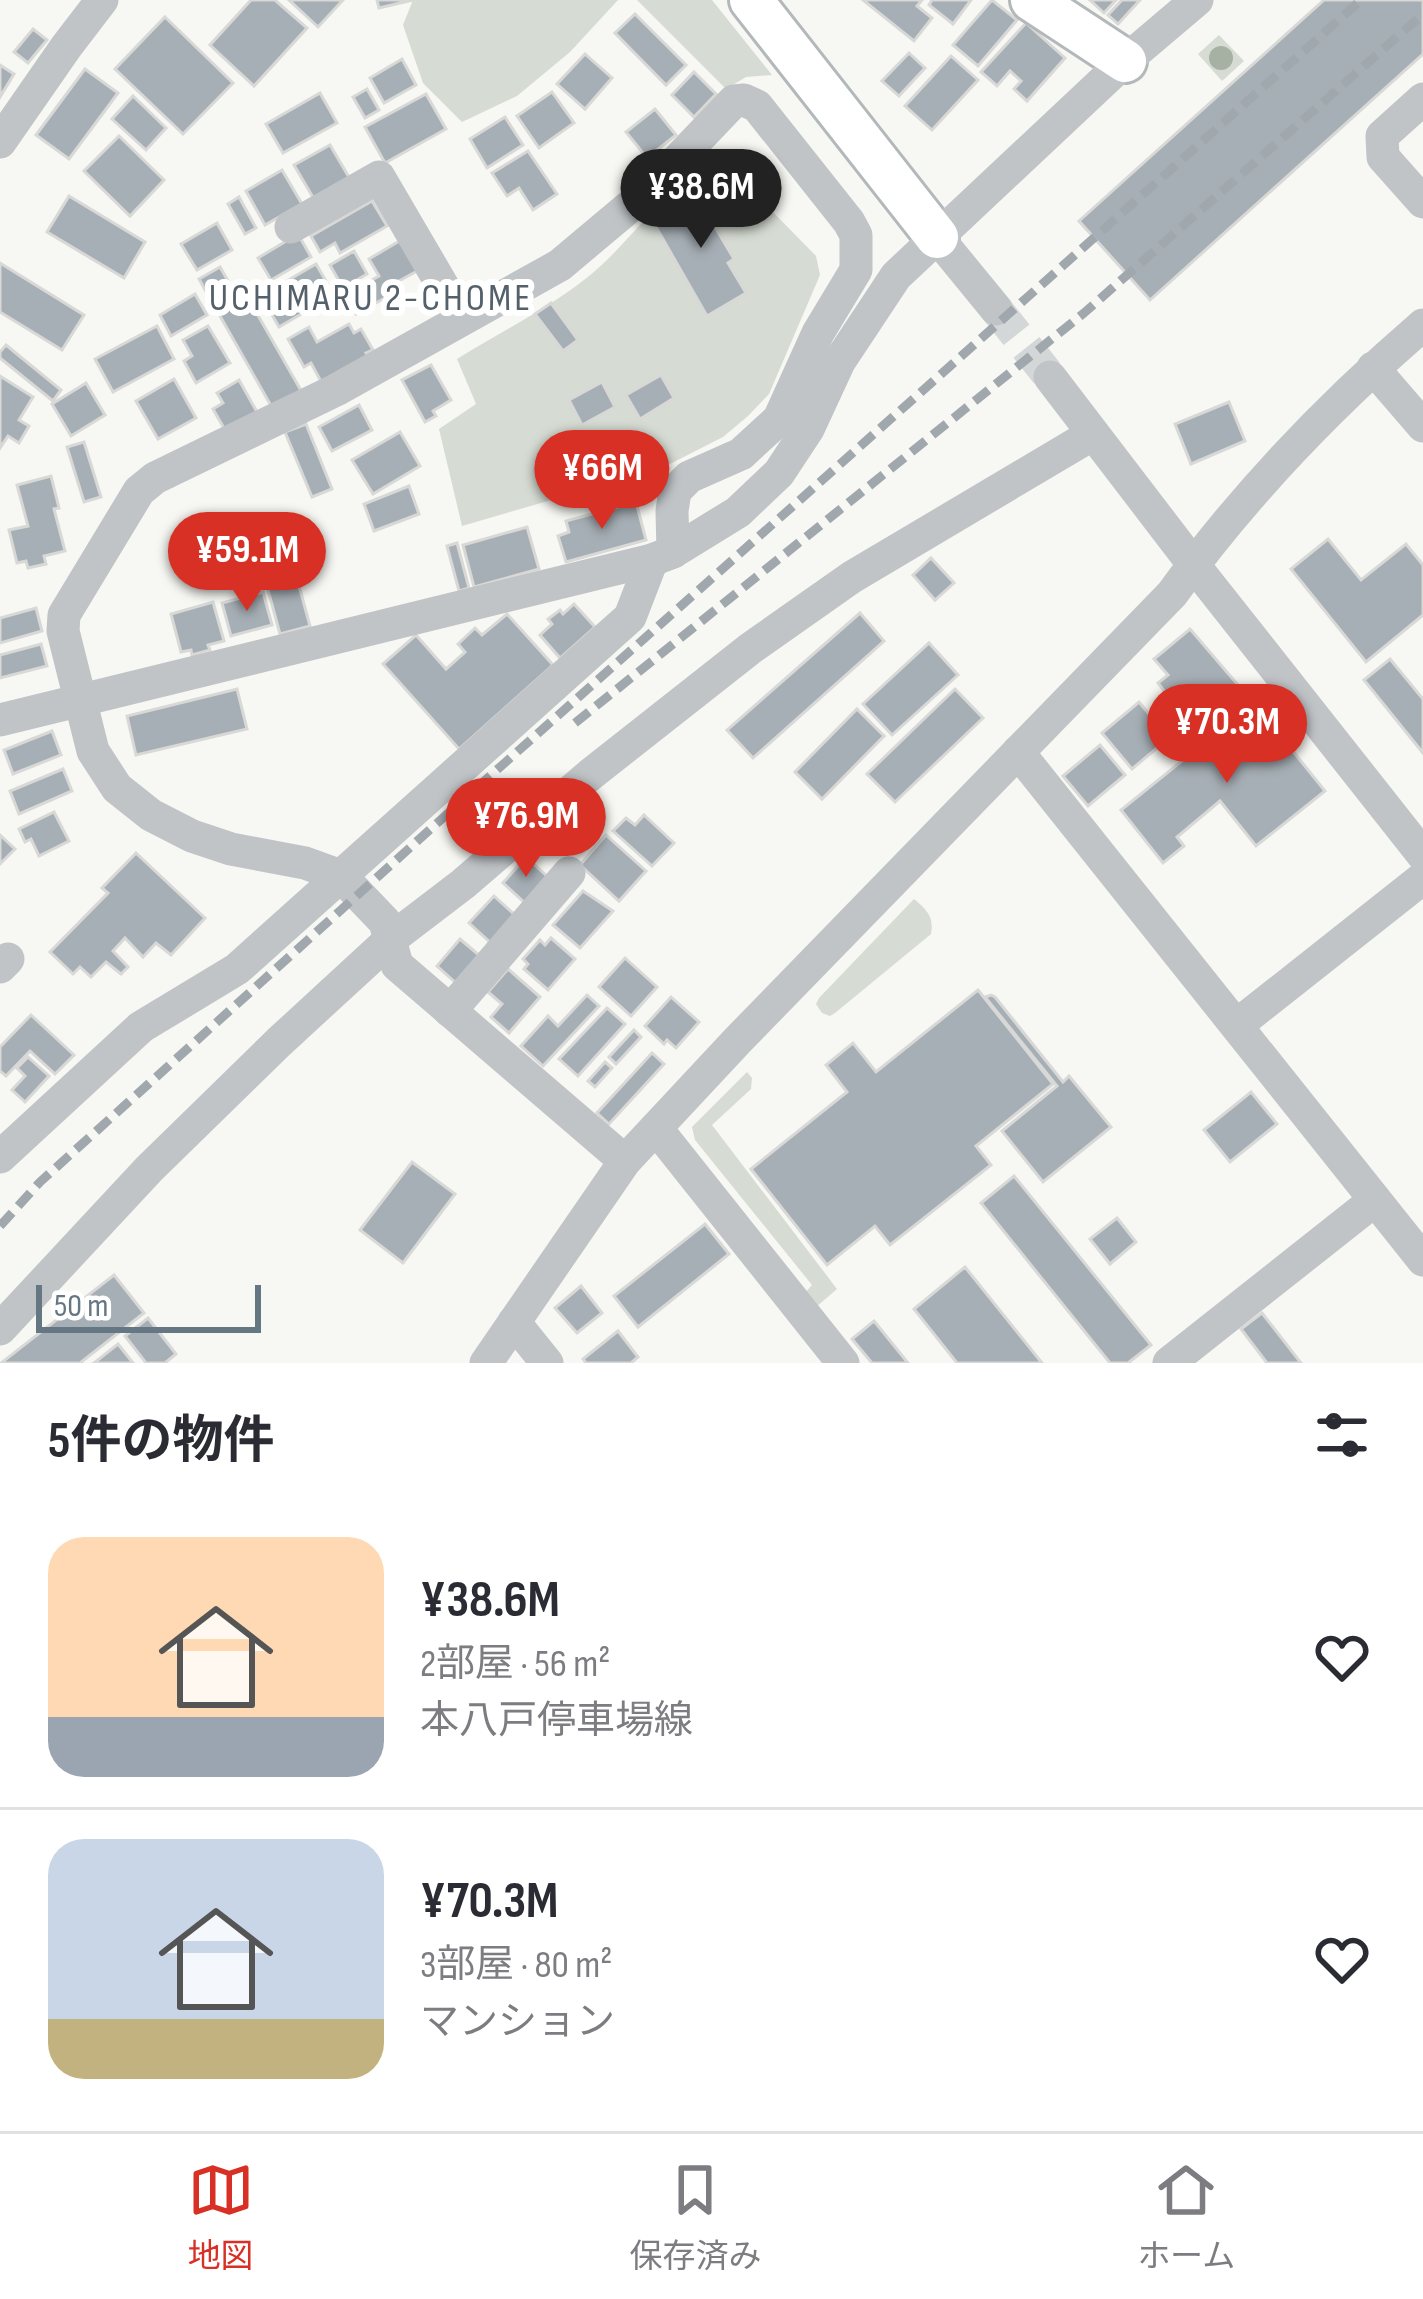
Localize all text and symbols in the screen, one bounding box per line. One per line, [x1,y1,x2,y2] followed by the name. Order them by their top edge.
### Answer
[603,149,799,251] pin: ¥38.6M
[648,164,754,211] text: ¥38.6M
[209,275,533,322] district label: UCHIMARU 2-CHOME
[531,430,673,532] pin: ¥66M
[561,445,643,492] text: ¥66M
[149,512,345,614] pin: ¥59.1M
[195,527,299,574] text: ¥59.1M
[1129,684,1325,786] pin: ¥70.3M
[1174,699,1280,746] text: ¥70.3M
[428,778,624,880] pin: ¥76.9M
[473,793,579,840] text: ¥76.9M
[36,1279,261,1332] scale bar
[54,1286,108,1326] text: 50 m
[1309,1402,1375,1468] icon: filters
[48,1411,274,1472] text: 5件の物件
[420,1570,560,1631] text: ¥38.6M
[144,1585,288,1729] icon: home
[1309,1624,1375,1690] icon: heart
[420,1641,610,1688] text: 2部屋 · 56 m²
[420,1698,693,1745] text: 本八戸停車場線
[420,1871,558,1932] text: ¥70.3M
[144,1887,288,2031] icon: home
[1309,1926,1375,1992] icon: heart
[420,1942,612,1989] text: 3部屋 · 80 m²
[420,1999,615,2046] text: マンション
[188,2157,254,2277] tab: 地図
[629,2157,761,2277] tab: 保存済み
[1137,2157,1235,2277] tab: ホーム

